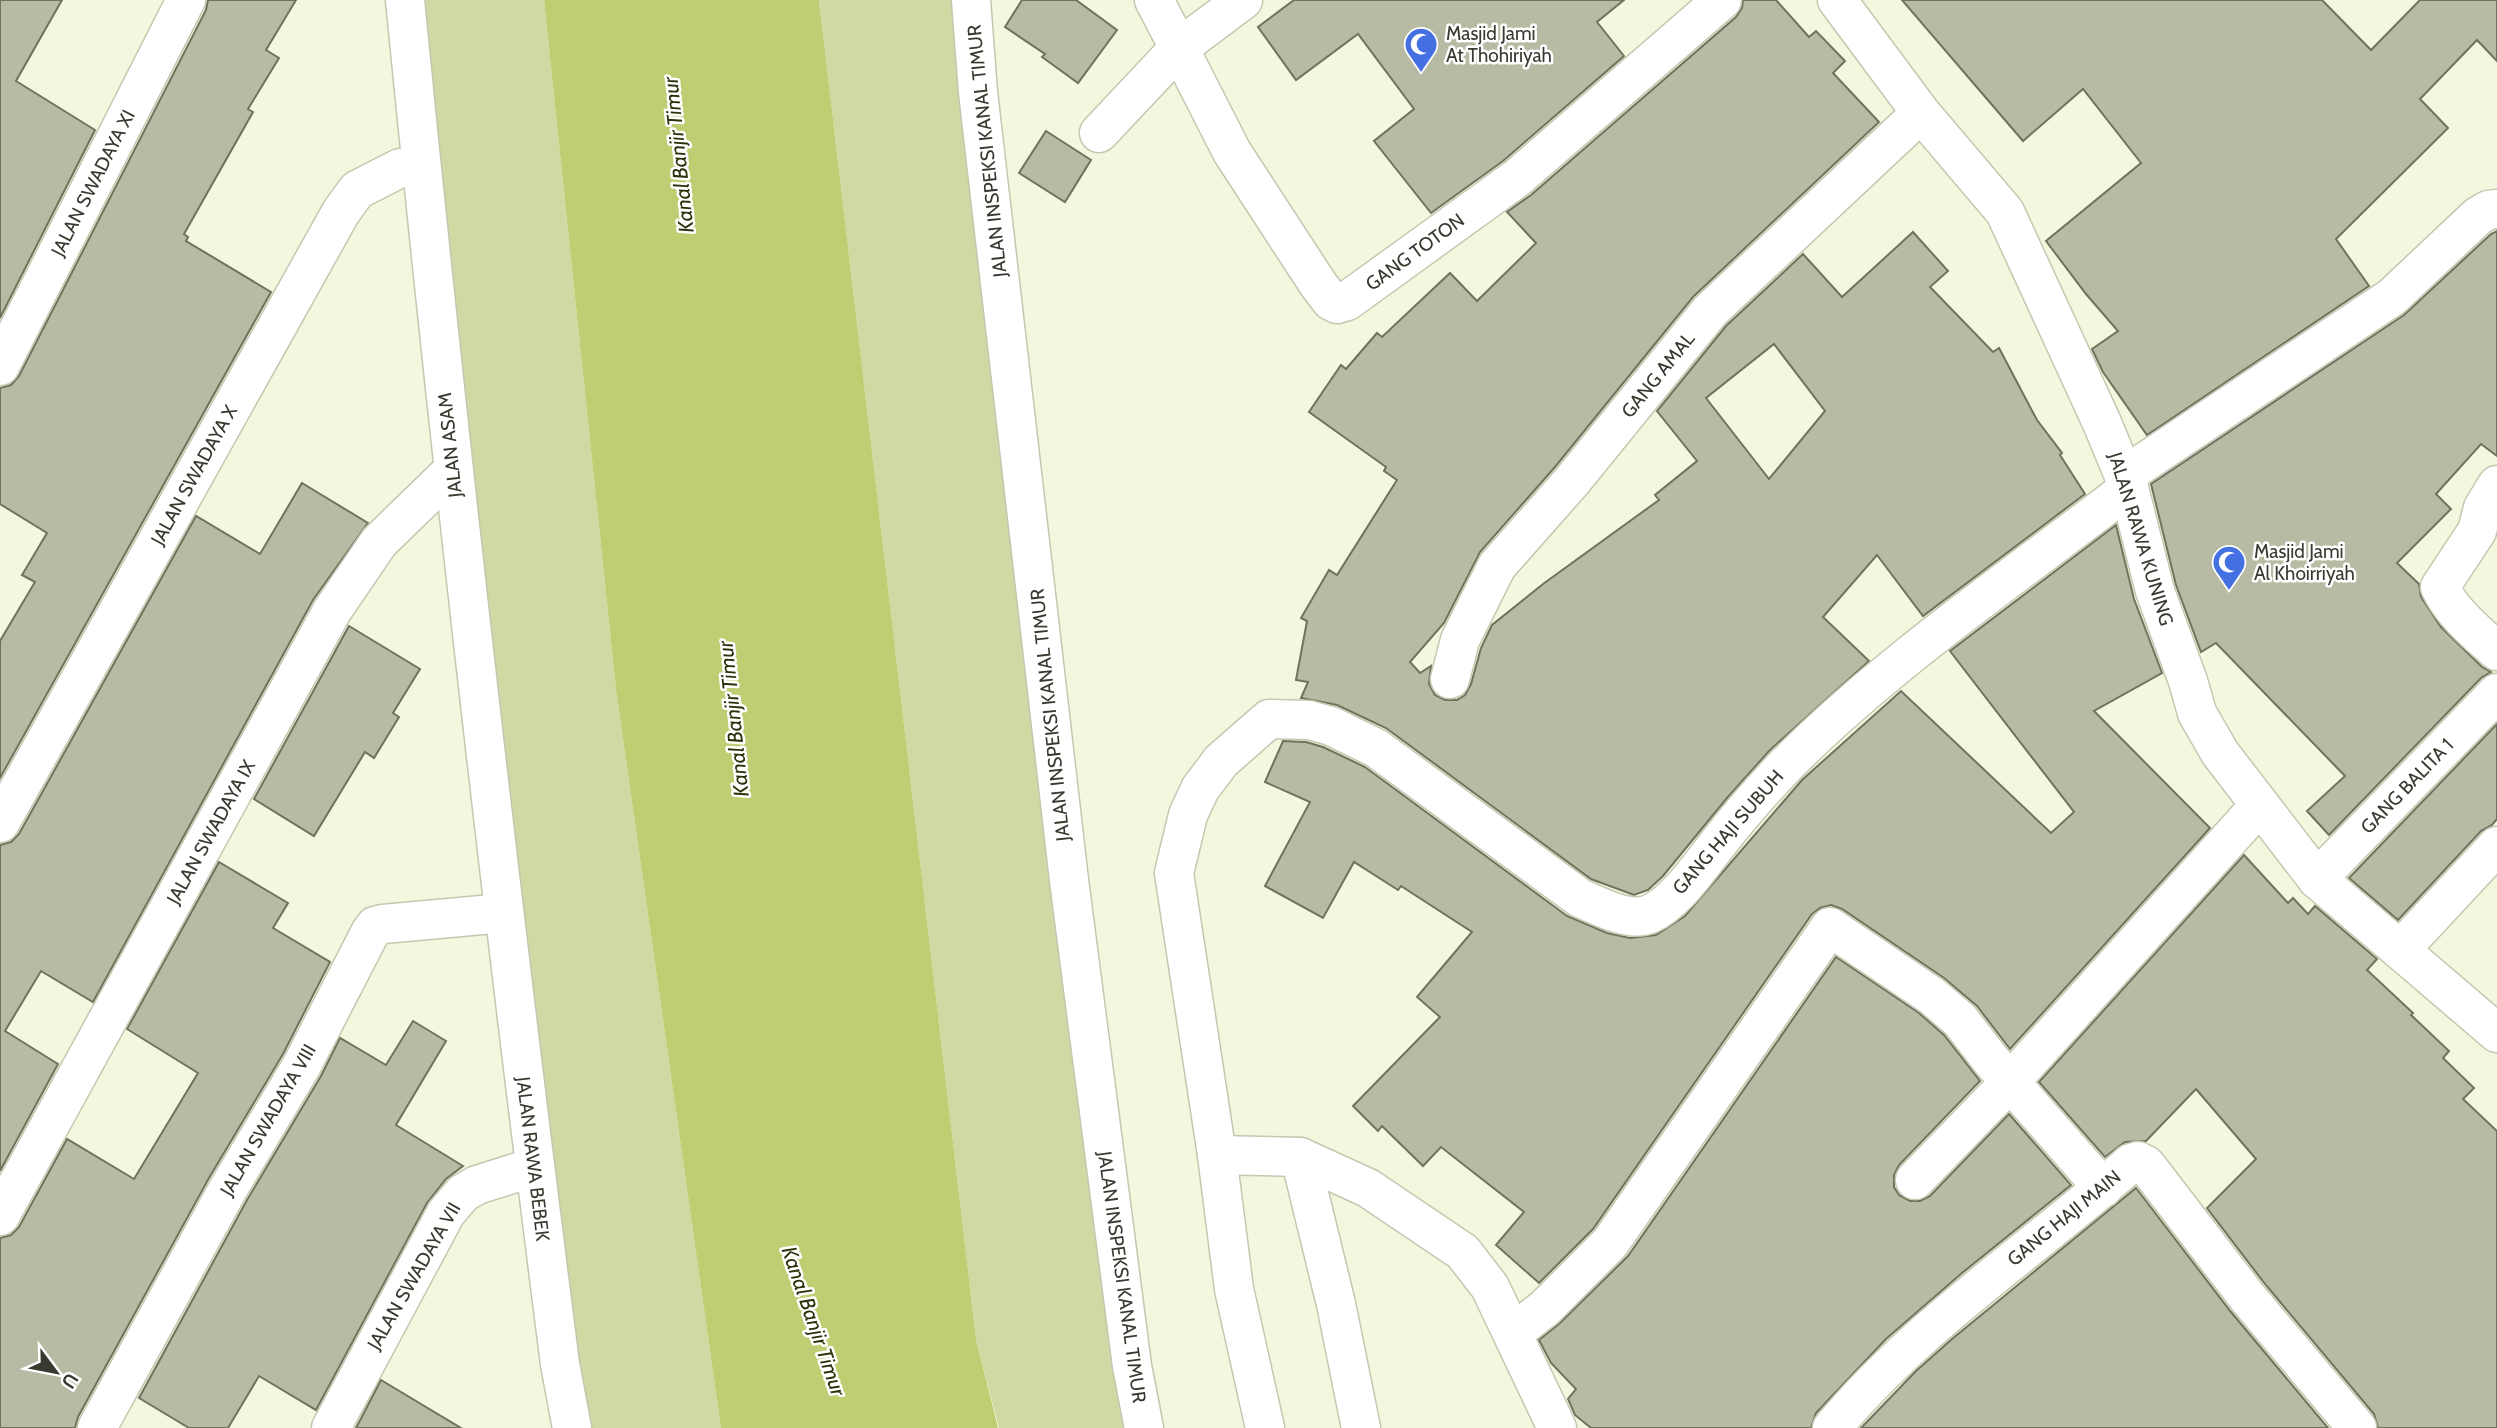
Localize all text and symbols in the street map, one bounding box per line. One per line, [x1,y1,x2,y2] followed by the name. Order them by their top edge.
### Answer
[1446,22,1552,67] place label: Masjid Jami At Thohiriyah
[962,23,1012,279] street label: JALAN INSPEKSI KANAL TIMUR
[1402,25,1440,74] mosque icon: Masjid Jami At Thohiriyah
[657,74,700,234] water label: Kanal Banjir Timur
[46,106,140,261] street label: JALAN SWADAYA XI
[1361,208,1469,296] street label: GANG TOTON
[1617,327,1700,422] street label: GANG AMAL
[433,391,467,500] street label: JALAN ASAM
[146,400,242,550] street label: JALAN SWADAYA X
[2103,449,2178,628] street label: JALAN RAWA KUNING
[2254,540,2355,585] place label: Masjid Jami Al Khoirriyah
[2210,543,2248,592] mosque icon: Masjid Jami Al Khoirriyah
[1025,587,1075,843] street label: JALAN INSPEKSI KANAL TIMUR
[712,638,755,798] water label: Kanal Banjir Timur
[2356,734,2458,838] street label: GANG BALITA 1
[161,755,260,909] street label: JALAN SWADAYA IX
[1668,765,1788,899] street label: GANG HAJI SUBUH
[215,1040,321,1201] street label: JALAN SWADAYA VIII
[511,1074,555,1243] street label: JALAN RAWA BEBEK
[1093,1149,1151,1405] street label: JALAN INSPEKSI KANAL TIMUR
[2003,1165,2125,1271] street label: GANG HAJI MAIN
[362,1198,466,1355] street label: JALAN SWADAYA VII
[776,1243,852,1401] water label: Kanal Banjir Timur
[21,1337,91,1407] north arrow
[57,1369,83,1393] text: U

